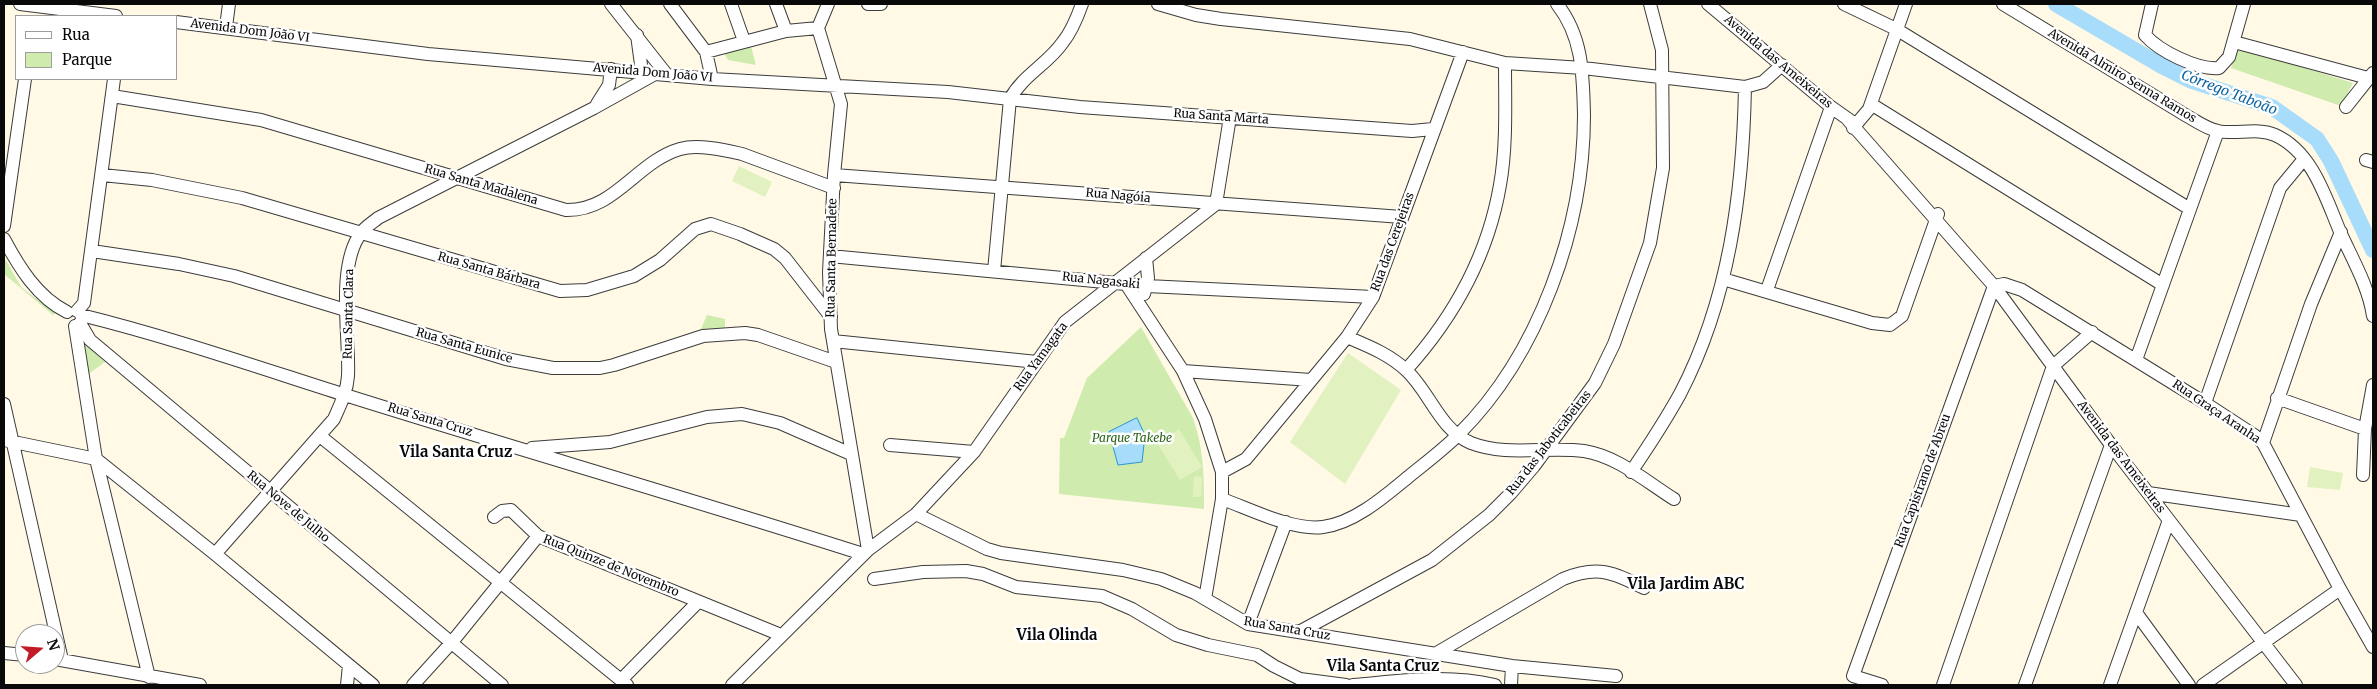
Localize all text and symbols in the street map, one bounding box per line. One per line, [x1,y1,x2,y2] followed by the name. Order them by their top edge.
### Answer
[1721,13,1835,111] street label: Avenida das Ameixeiras
[15,15,178,80] legend
[189,17,311,45] street label: Avenida Dom João VI
[62,25,90,44] text: Rua
[2045,26,2199,126] street label: Avenida Almiro Senna Ramos
[62,50,112,69] text: Parque
[592,61,714,85] street label: Avenida Dom João VI
[2179,67,2279,119] water label: Córrego Taboão
[1173,106,1269,128] street label: Rua Santa Marta
[423,162,539,208] street label: Rua Santa Madalena
[1085,186,1151,206] street label: Rua Nagóia
[1368,191,1418,293] street label: Rua das Cerejeiras
[824,198,840,318] street label: Rua Santa Bernadete
[436,249,542,293] street label: Rua Santa Bárbara
[341,269,357,359] street label: Rua Santa Clara
[1061,270,1141,292] street label: Rua Nagasaki
[1011,320,1071,394] street label: Rua Yamagata
[414,325,514,367] street label: Rua Santa Eunice
[2169,377,2263,447] street label: Rua Graça Aranha
[1504,388,1594,498] street label: Rua das Jaboticabeiras
[2074,398,2168,516] street label: Avenida das Ameixeiras
[386,400,474,440] street label: Rua Santa Cruz
[1892,412,1954,550] street label: Rua Capistrano de Abreu
[1092,432,1172,446] park label: Parque Takebe
[400,444,512,462] district label: Vila Santa Cruz
[244,468,332,546] street label: Rua Nove de Julho
[541,532,681,600] street label: Rua Quinze de Novembro
[1627,576,1745,594] district label: Vila Jardim ABC
[1243,614,1331,644] street label: Rua Santa Cruz
[15,624,65,674] north arrow
[1017,627,1097,645] district label: Vila Olinda
[43,637,64,653] text: N
[1327,658,1439,676] district label: Vila Santa Cruz

